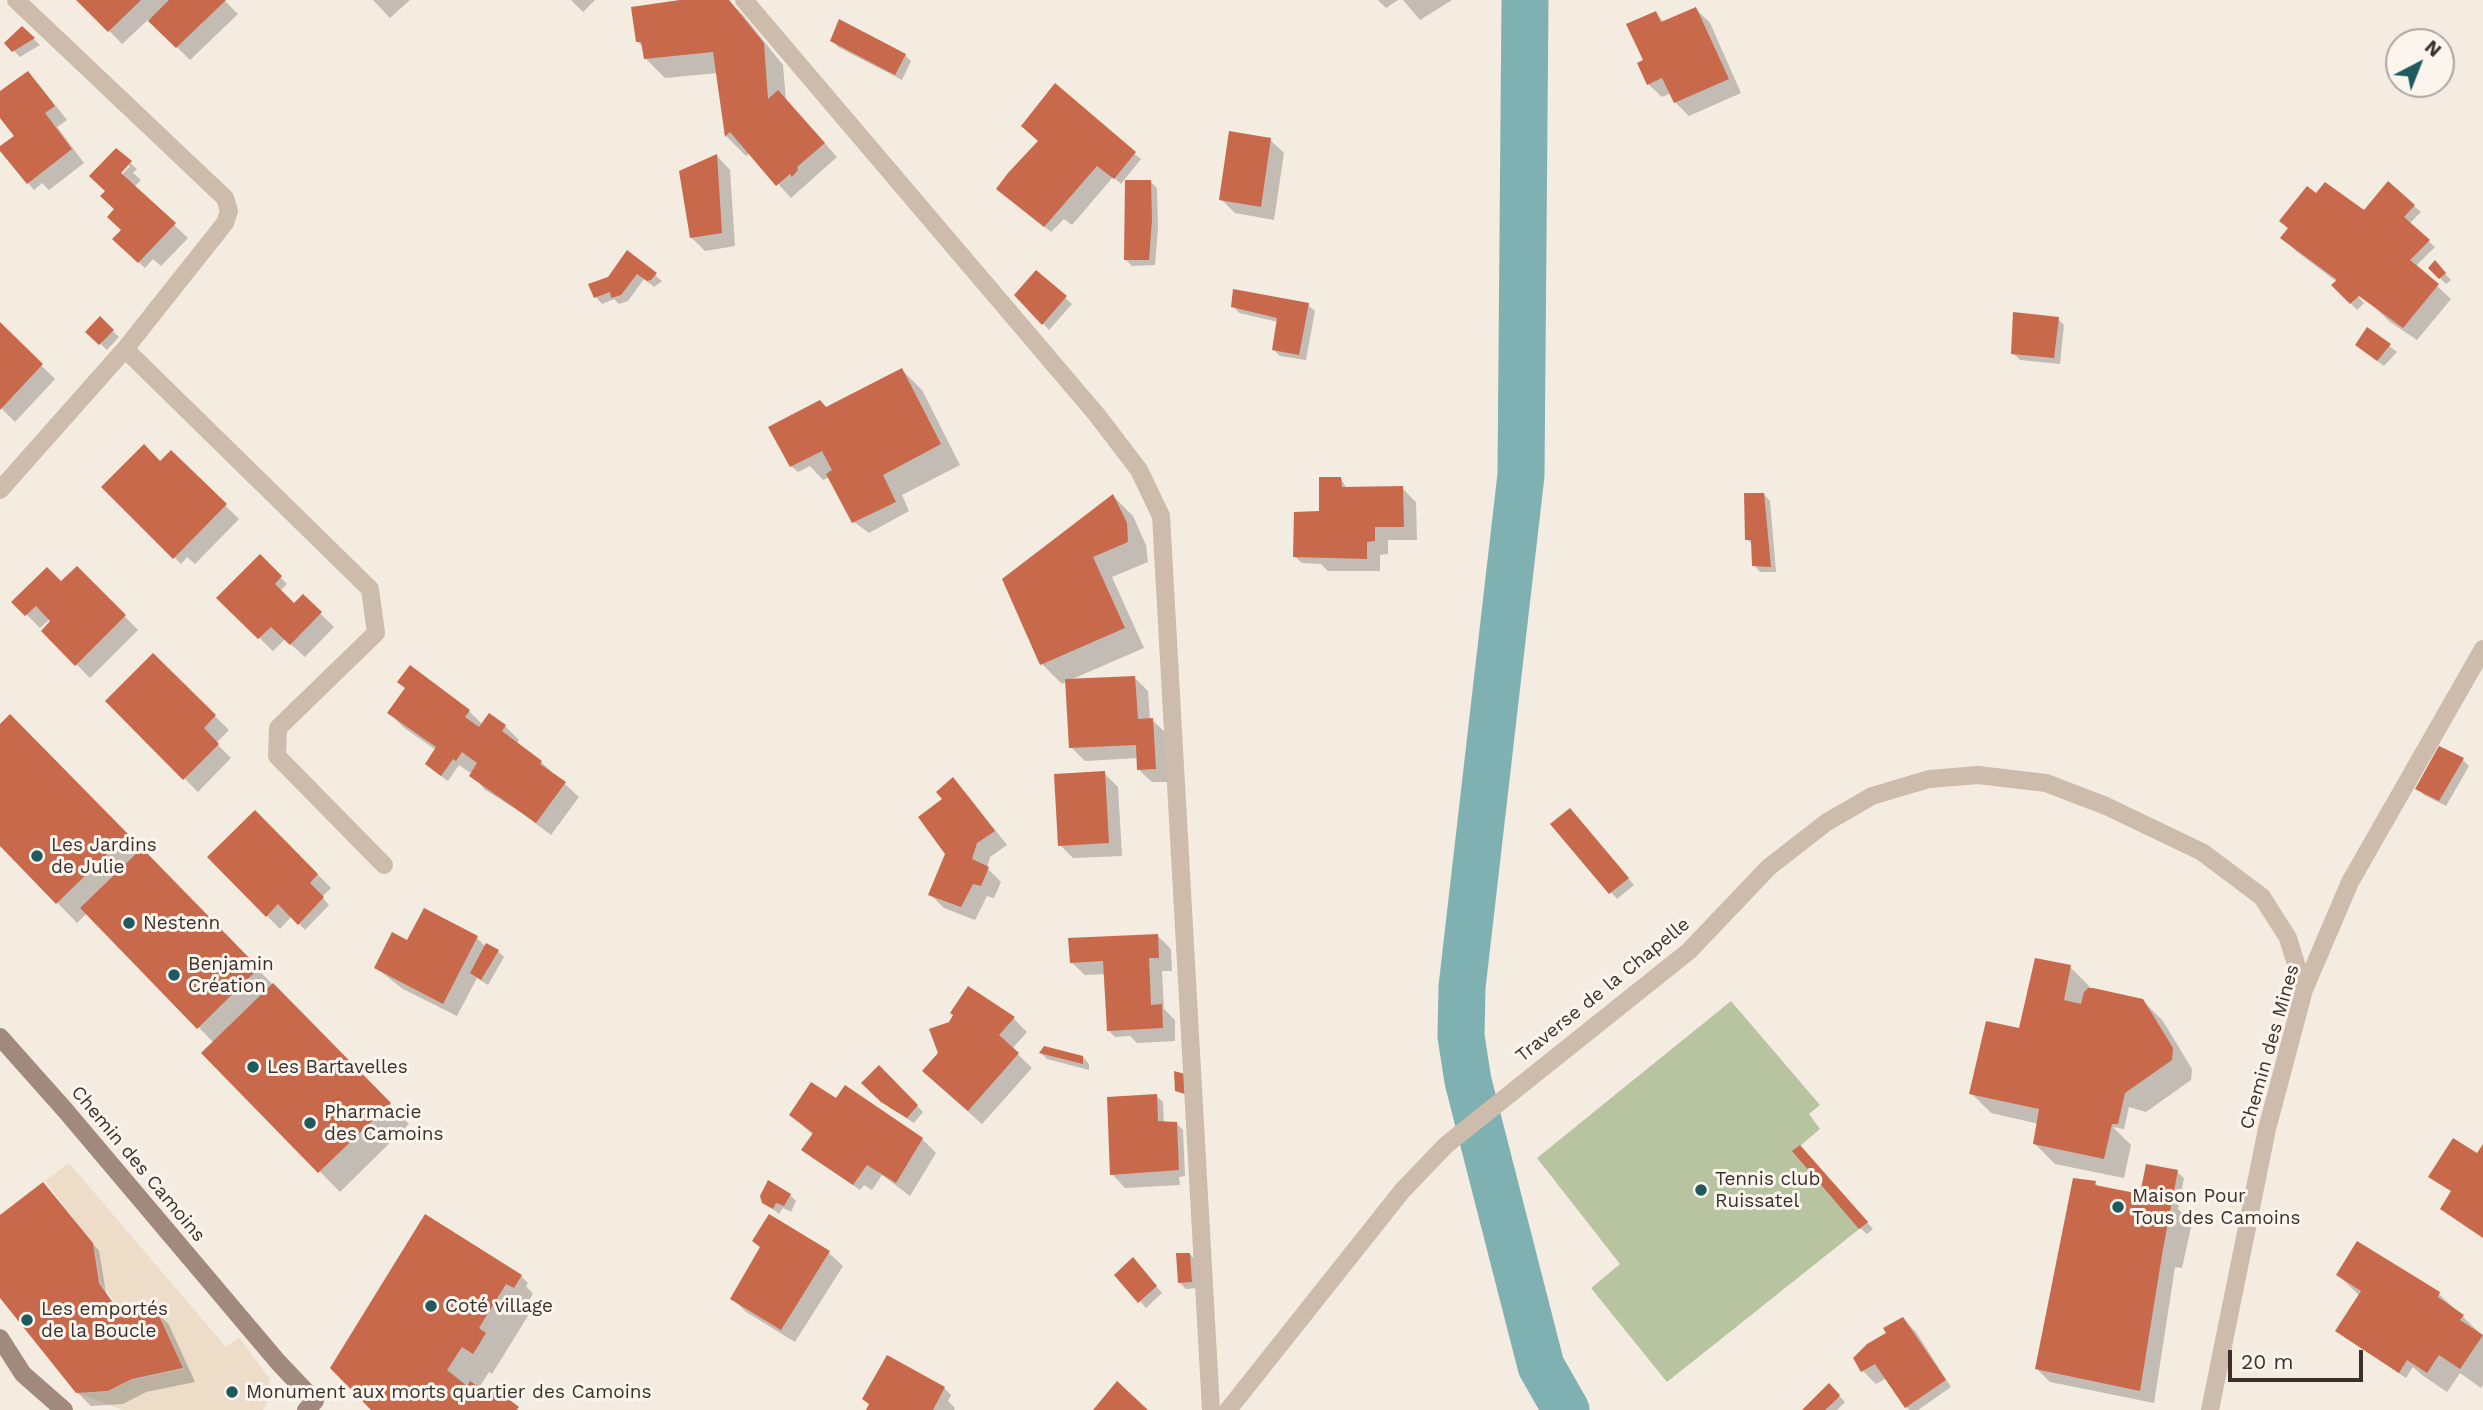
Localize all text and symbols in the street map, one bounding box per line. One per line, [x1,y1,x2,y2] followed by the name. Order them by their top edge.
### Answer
[2385,28,2455,98] north arrow
[2420,35,2446,62] text: N
[51,834,157,878] place label: Les Jardins de Julie
[29,848,45,864] marker: Les Jardins de Julie
[143,912,220,934] place label: Nestenn
[1511,913,1695,1067] street label: Traverse de la Chapelle
[121,915,137,931] marker: Nestenn
[188,953,274,997] place label: Benjamin Création
[2236,962,2304,1132] street label: Chemin des Mines
[166,967,182,983] marker: Benjamin Création
[267,1056,408,1078] place label: Les Bartavelles
[245,1059,261,1075] marker: Les Bartavelles
[66,1081,210,1247] street label: Chemin des Camoins
[324,1101,443,1145] place label: Pharmacie des Camoins
[302,1115,318,1131] marker: Pharmacie des Camoins
[1715,1168,1821,1212] place label: Tennis club Ruissatel
[1693,1182,1709,1198] marker: Tennis club Ruissatel
[2132,1185,2300,1229] place label: Maison Pour Tous des Camoins
[2110,1199,2126,1215] marker: Maison Pour Tous des Camoins
[445,1295,553,1317] place label: Coté village
[41,1298,168,1342] place label: Les emportés de la Boucle
[423,1298,439,1314] marker: Coté village
[19,1312,35,1328] marker: Les emportés de la Boucle
[2231,1336,2366,1380] scale bar
[2241,1349,2293,1374] text: 20 m
[246,1381,652,1403] place label: Monument aux morts quartier des Camoins
[224,1384,240,1400] marker: Monument aux morts quartier des Camoins

